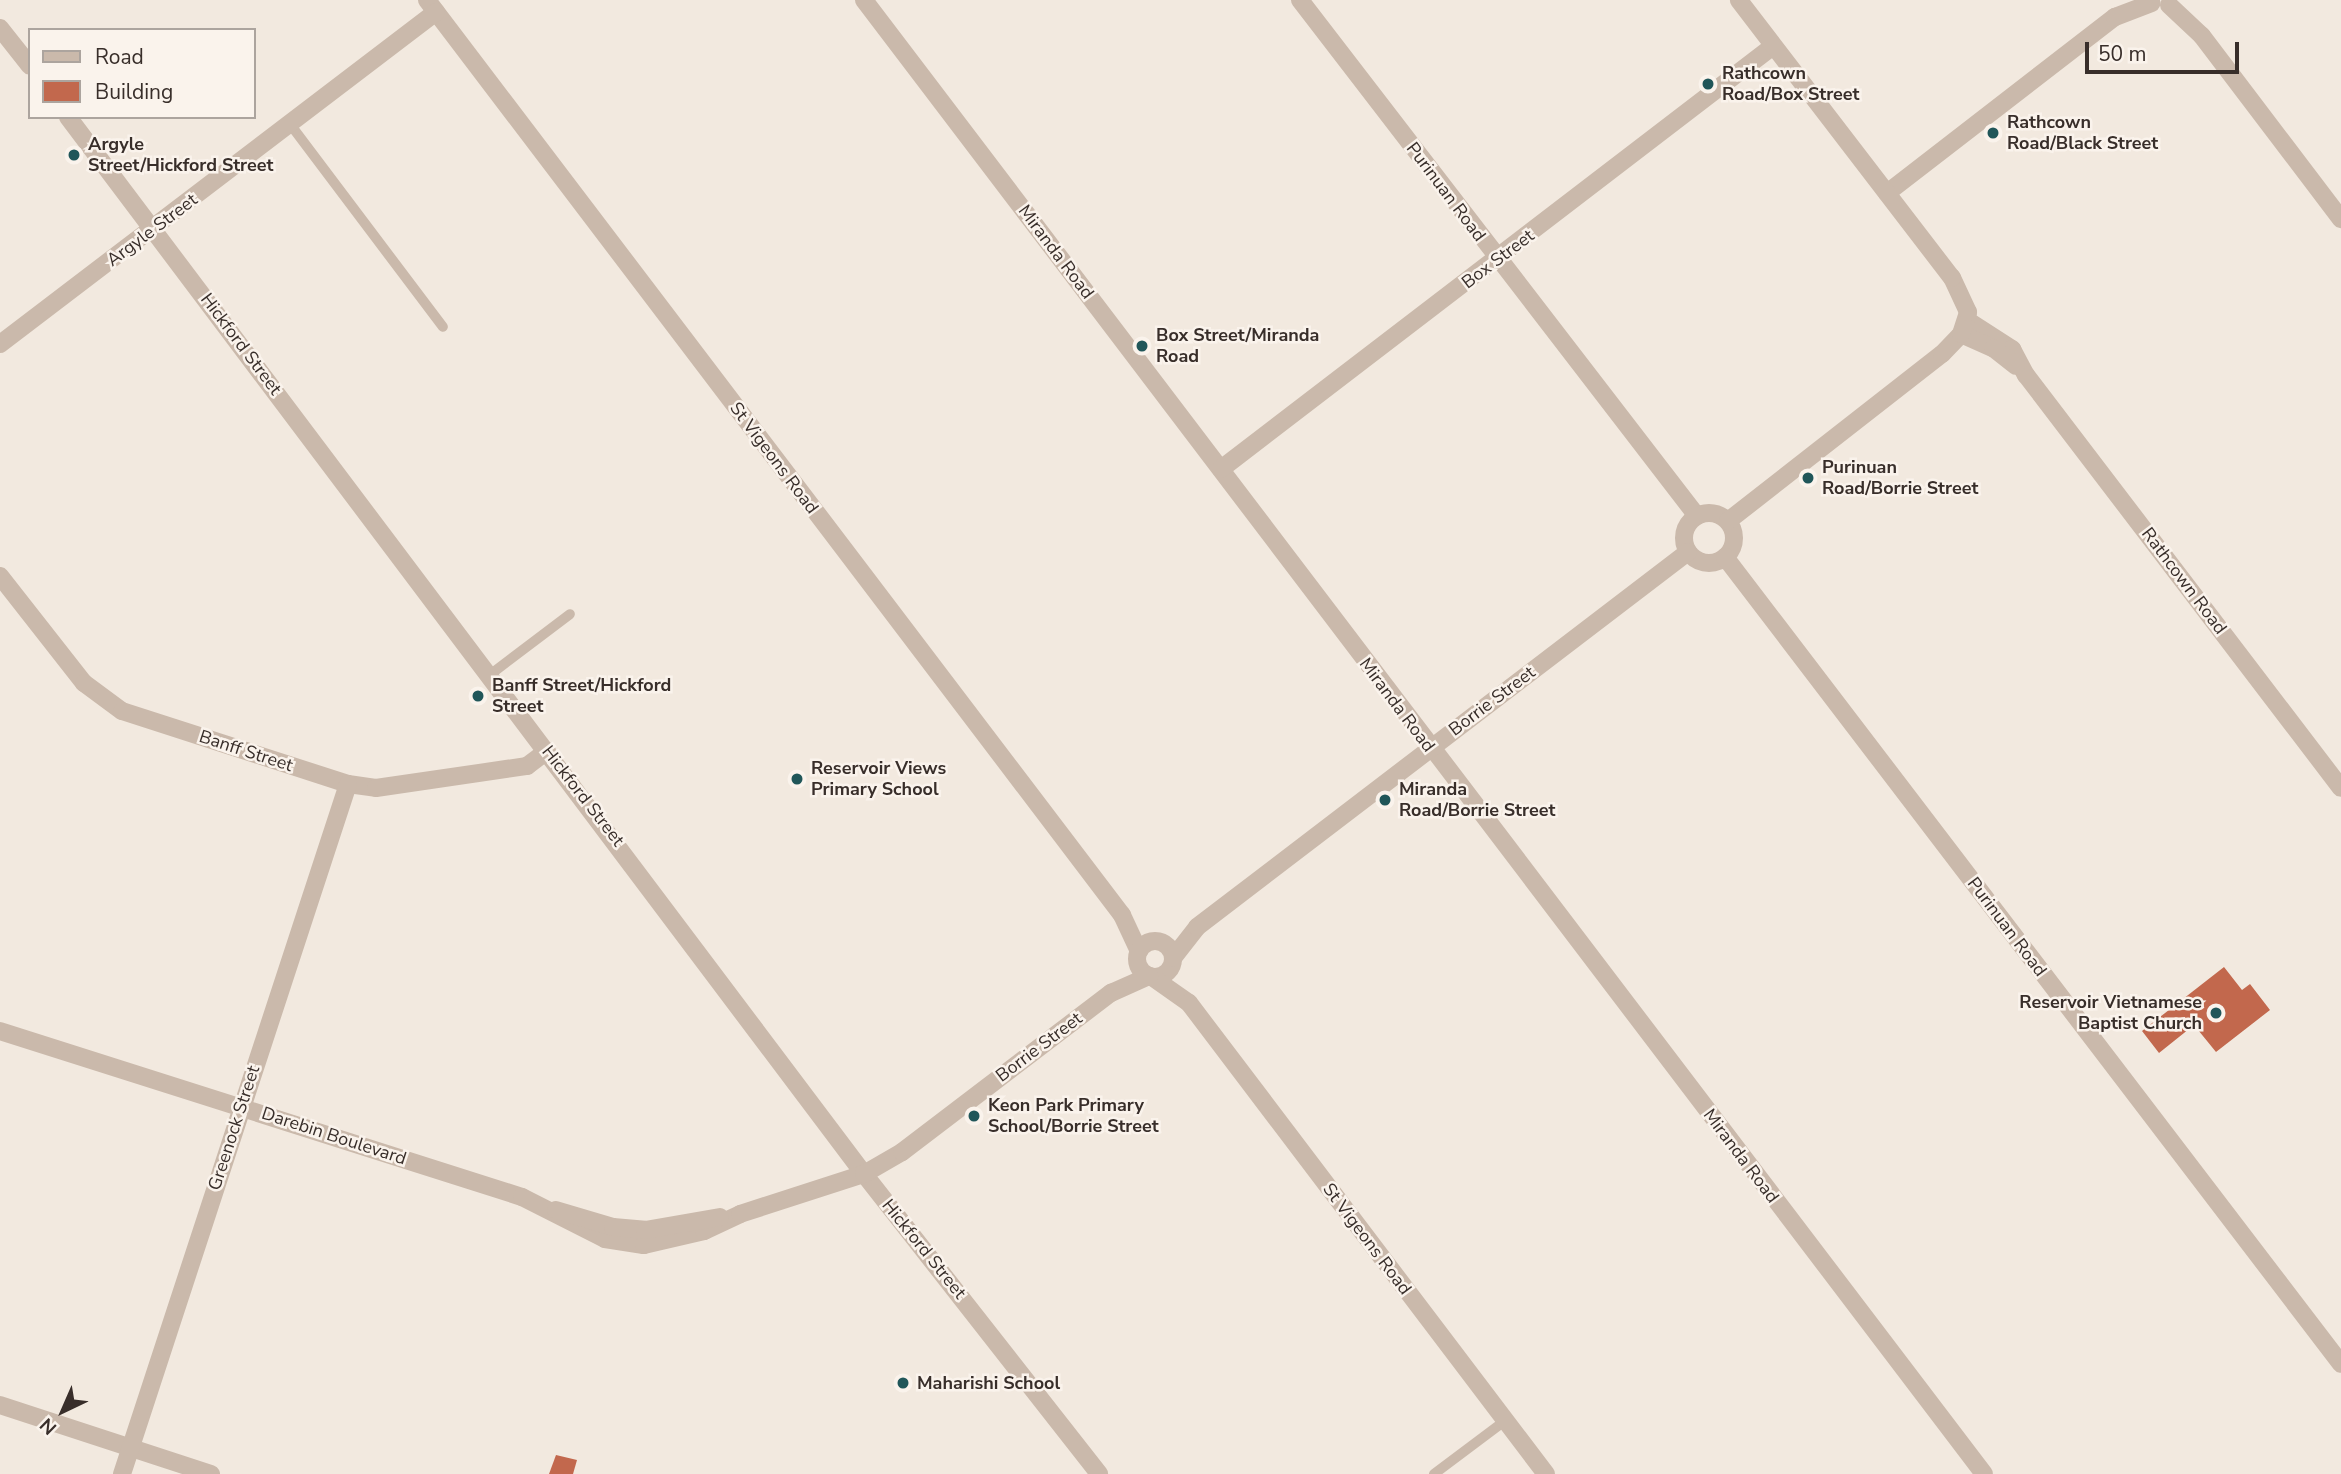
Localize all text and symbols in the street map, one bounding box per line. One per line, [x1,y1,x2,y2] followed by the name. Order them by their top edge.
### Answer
[28,28,256,119] legend
[2089,28,2243,72] scale bar
[2098,40,2147,68] text: 50 m
[95,43,144,71] text: Road
[1722,63,1859,106] place label: Rathcown Road/Box Street
[1700,76,1716,92] marker: Rathcown Road/Box Street
[95,78,173,106] text: Building
[2007,112,2158,154] place label: Rathcown Road/Black Street
[1985,125,2001,141] marker: Rathcown Road/Black Street
[88,134,273,176] place label: Argyle Street/Hickford Street
[1402,138,1490,246] street label: Purinuan Road
[66,147,82,163] marker: Argyle Street/Hickford Street
[102,189,202,271] street label: Argyle Street
[1014,201,1098,303] street label: Miranda Road
[1457,225,1539,293] street label: Box Street
[196,289,286,399] street label: Hickford Street
[1156,325,1319,368] place label: Box Street/Miranda Road
[1134,338,1150,354] marker: Box Street/Miranda Road
[725,398,823,518] street label: St Vigeons Road
[1822,457,1978,500] place label: Purinuan Road/Borrie Street
[1800,470,1816,486] marker: Purinuan Road/Borrie Street
[2137,523,2231,639] street label: Rathcown Road
[1355,654,1439,756] street label: Miranda Road
[1445,662,1539,740] street label: Borrie Street
[492,675,671,718] place label: Banff Street/Hickford Street
[470,688,486,704] marker: Banff Street/Hickford Street
[196,726,296,776] street label: Banff Street
[537,741,629,851] street label: Hickford Street
[811,758,946,800] place label: Reservoir Views Primary School
[789,771,805,787] marker: Reservoir Views Primary School
[1399,779,1555,822] place label: Miranda Road/Borrie Street
[1377,792,1393,808] marker: Miranda Road/Borrie Street
[1963,873,2051,981] street label: Purinuan Road
[2019,992,2202,1034] place label: Reservoir Vietnamese Baptist Church
[2208,1005,2224,1021] marker: Reservoir Vietnamese Baptist Church
[992,1008,1086,1086] street label: Borrie Street
[204,1063,264,1193] street label: Greenock Street
[988,1095,1159,1138] place label: Keon Park Primary School/Borrie Street
[259,1102,409,1170] street label: Darebin Boulevard
[1699,1105,1783,1207] street label: Miranda Road
[966,1108,982,1124] marker: Keon Park Primary School/Borrie Street
[1318,1179,1416,1299] street label: St Vigeons Road
[877,1195,971,1303] street label: Hickford Street
[917,1372,1060,1394] place label: Maharishi School
[895,1375,911,1391] marker: Maharishi School
[28,1376,98,1446] north arrow
[34,1412,63,1440] text: N

